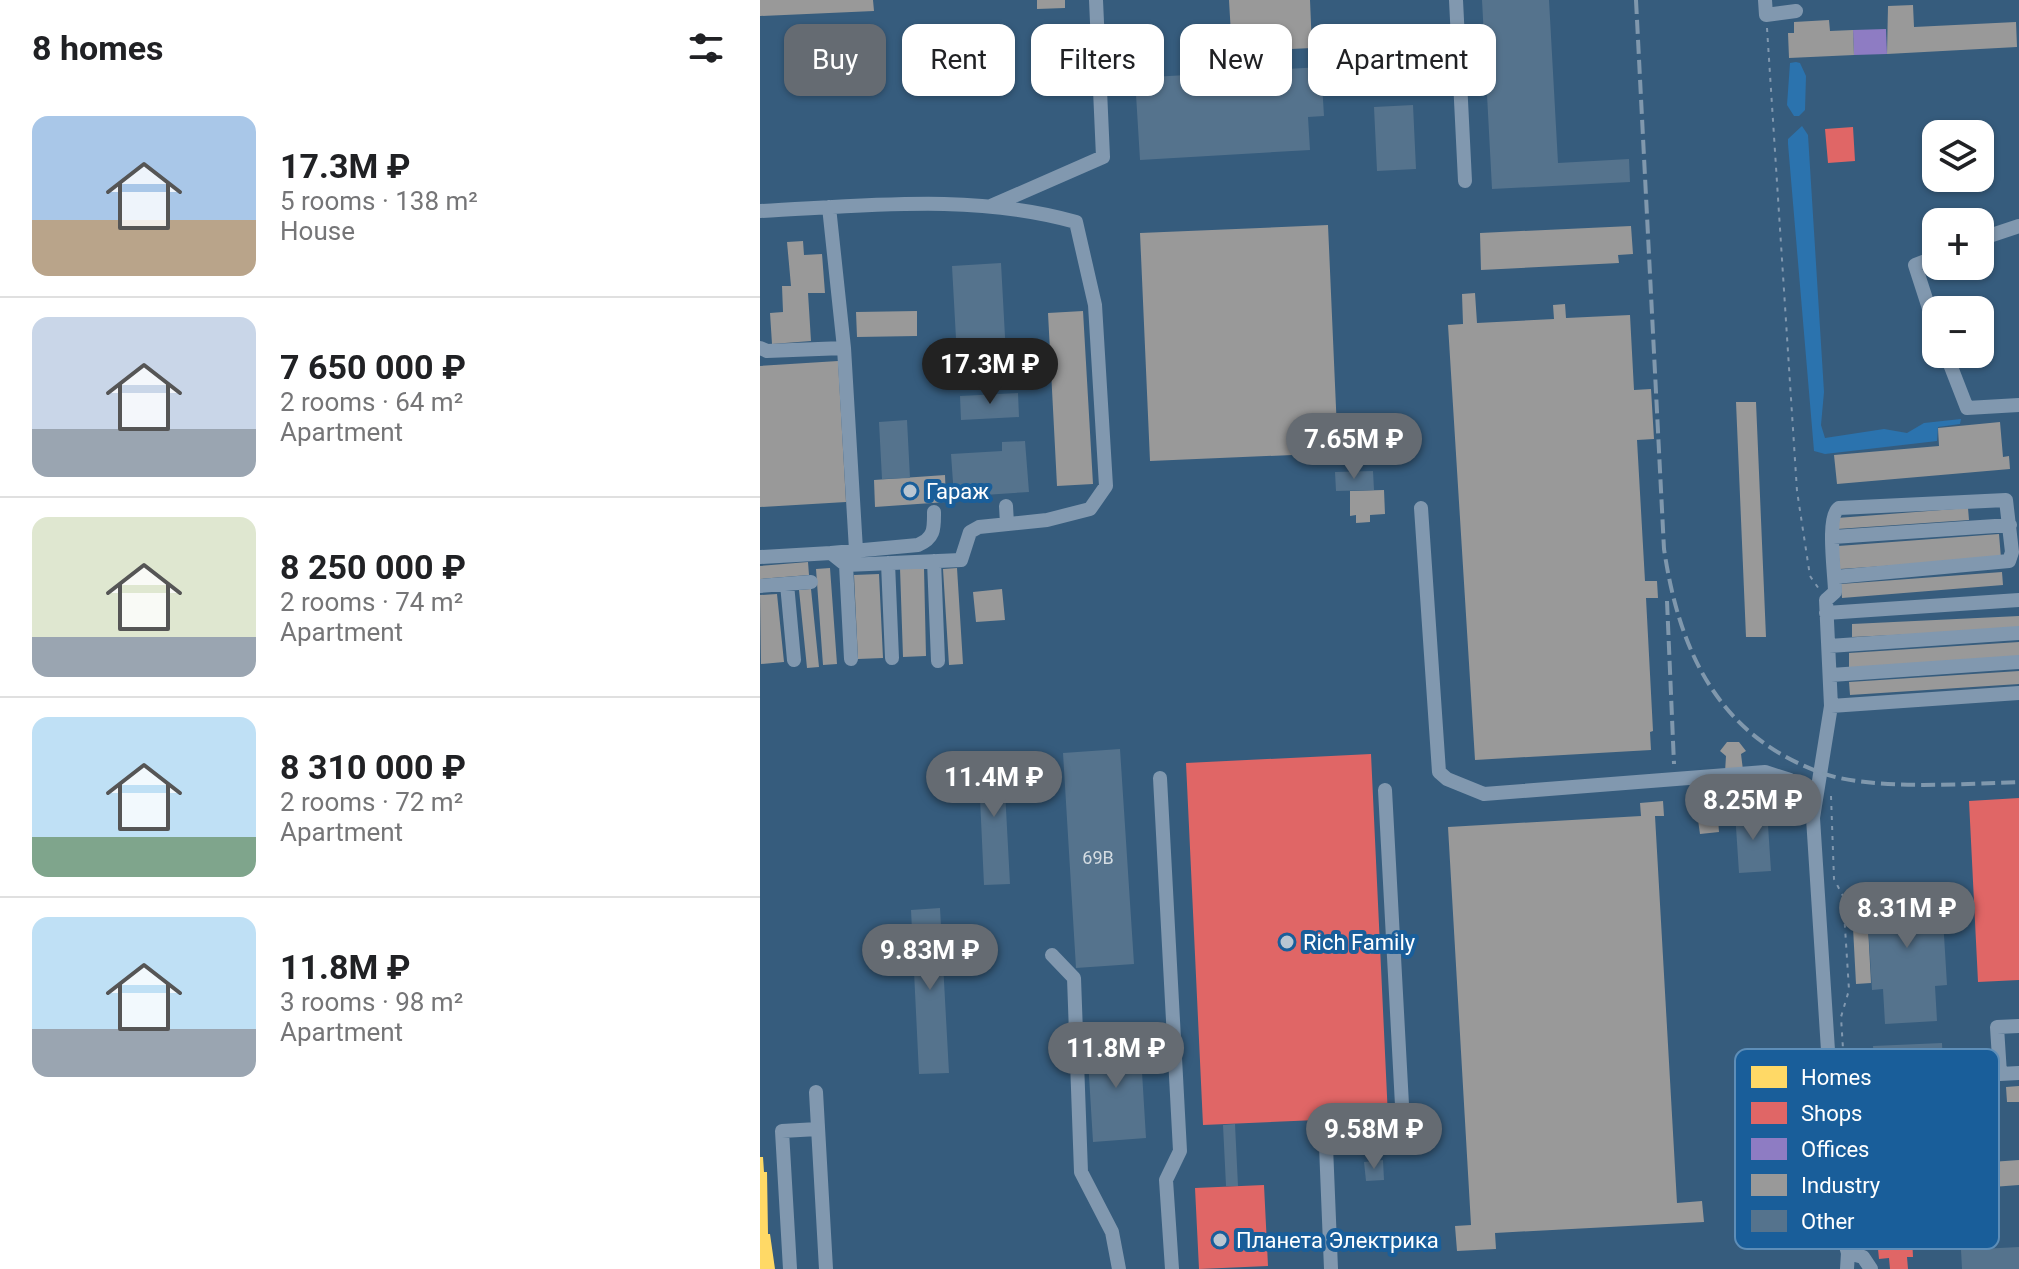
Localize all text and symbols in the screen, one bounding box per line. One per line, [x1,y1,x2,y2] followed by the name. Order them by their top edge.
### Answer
[784,24,886,96] chip: Buy
[902,24,1015,96] chip: Rent
[1031,24,1164,96] chip: Filters
[1180,24,1292,96] chip: New
[1308,24,1496,96] chip: Apartment
[684,26,728,70] icon: filters
[32,28,163,68] text: 8 homes
[1922,120,1994,368] map controls
[1922,120,1994,192] button: layers
[280,146,411,186] text: 17.3M ₽
[96,148,192,244] icon: home
[280,186,478,216] text: 5 rooms · 138 m²
[1922,208,1994,280] button: +
[280,216,355,246] text: House
[1922,296,1994,368] button: −
[916,338,1064,406] pin: 17.3M ₽
[280,347,466,387] text: 7 650 000 ₽
[96,349,192,445] icon: home
[940,349,1040,379] text: 17.3M ₽
[280,387,463,417] text: 2 rooms · 64 m²
[1280,413,1428,481] pin: 7.65M ₽
[280,417,403,447] text: Apartment
[1304,424,1404,454] text: 7.65M ₽
[926,479,989,504] place label: Гараж
[901,482,919,500] marker: Гараж
[280,547,466,587] text: 8 250 000 ₽
[96,549,192,645] icon: home
[280,587,463,617] text: 2 rooms · 74 m²
[280,617,403,647] text: Apartment
[280,747,466,787] text: 8 310 000 ₽
[96,749,192,845] icon: home
[920,751,1068,819] pin: 11.4M ₽
[944,762,1044,792] text: 11.4M ₽
[1679,774,1827,842] pin: 8.25M ₽
[1703,785,1803,815] text: 8.25M ₽
[280,787,463,817] text: 2 rooms · 72 m²
[280,817,403,847] text: Apartment
[1082,847,1114,868] house number: 69В
[1833,882,1981,950] pin: 8.31M ₽
[1857,893,1957,923] text: 8.31M ₽
[856,924,1004,992] pin: 9.83M ₽
[1303,930,1416,955] place label: Rich Family
[1278,933,1296,951] marker: Rich Family
[880,935,980,965] text: 9.83M ₽
[280,947,411,987] text: 11.8M ₽
[96,949,192,1045] icon: home
[280,987,463,1017] text: 3 rooms · 98 m²
[280,1017,403,1047] text: Apartment
[1042,1022,1190,1090] pin: 11.8M ₽
[1066,1033,1166,1063] text: 11.8M ₽
[1735,1049,1999,1249] legend
[1801,1065,1872,1090] text: Homes
[1801,1101,1862,1126] text: Shops
[1300,1103,1448,1171] pin: 9.58M ₽
[1324,1114,1424,1144] text: 9.58M ₽
[1801,1137,1869,1162] text: Offices
[1801,1173,1881,1198] text: Industry
[1801,1209,1855,1234] text: Other
[1236,1228,1439,1253] place label: Планета Электрика
[1211,1231,1229,1249] marker: Планета Электрика

